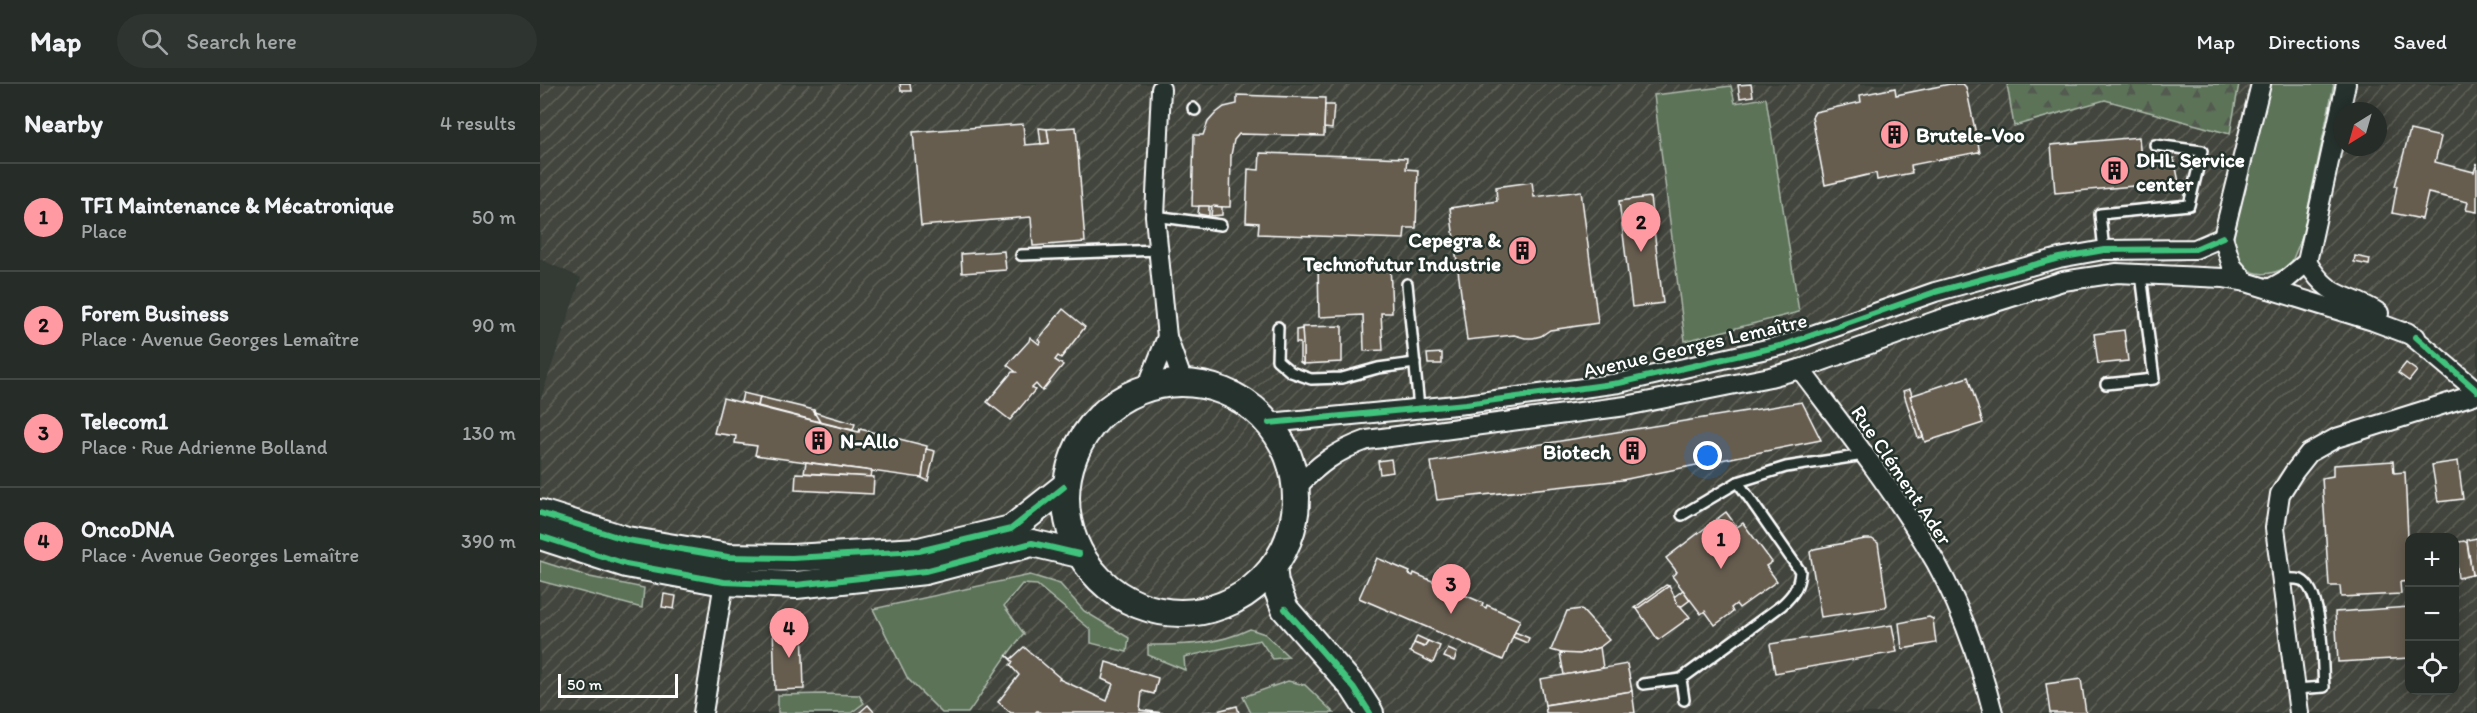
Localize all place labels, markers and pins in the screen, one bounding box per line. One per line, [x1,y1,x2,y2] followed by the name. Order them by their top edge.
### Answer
[1879,118,1911,150] building icon: Brutele-Voo
[1916,122,2025,147] place label: Brutele-Voo
[2136,147,2245,196] place label: DHL Service center
[2099,155,2131,187] building icon: DHL Service center
[1622,202,1660,252] pin: 2
[1302,227,1501,276] place label: Cepegra & Technofutur Industrie
[1506,235,1538,267] building icon: Cepegra & Technofutur Industrie
[803,424,835,456] building icon: N-Allo
[840,428,899,453] place label: N-Allo
[1616,435,1648,467] building icon: Biotech
[1543,439,1612,464] place label: Biotech
[1702,520,1740,569] pin: 1
[1432,564,1470,614] pin: 3
[770,608,808,658] pin: 4

